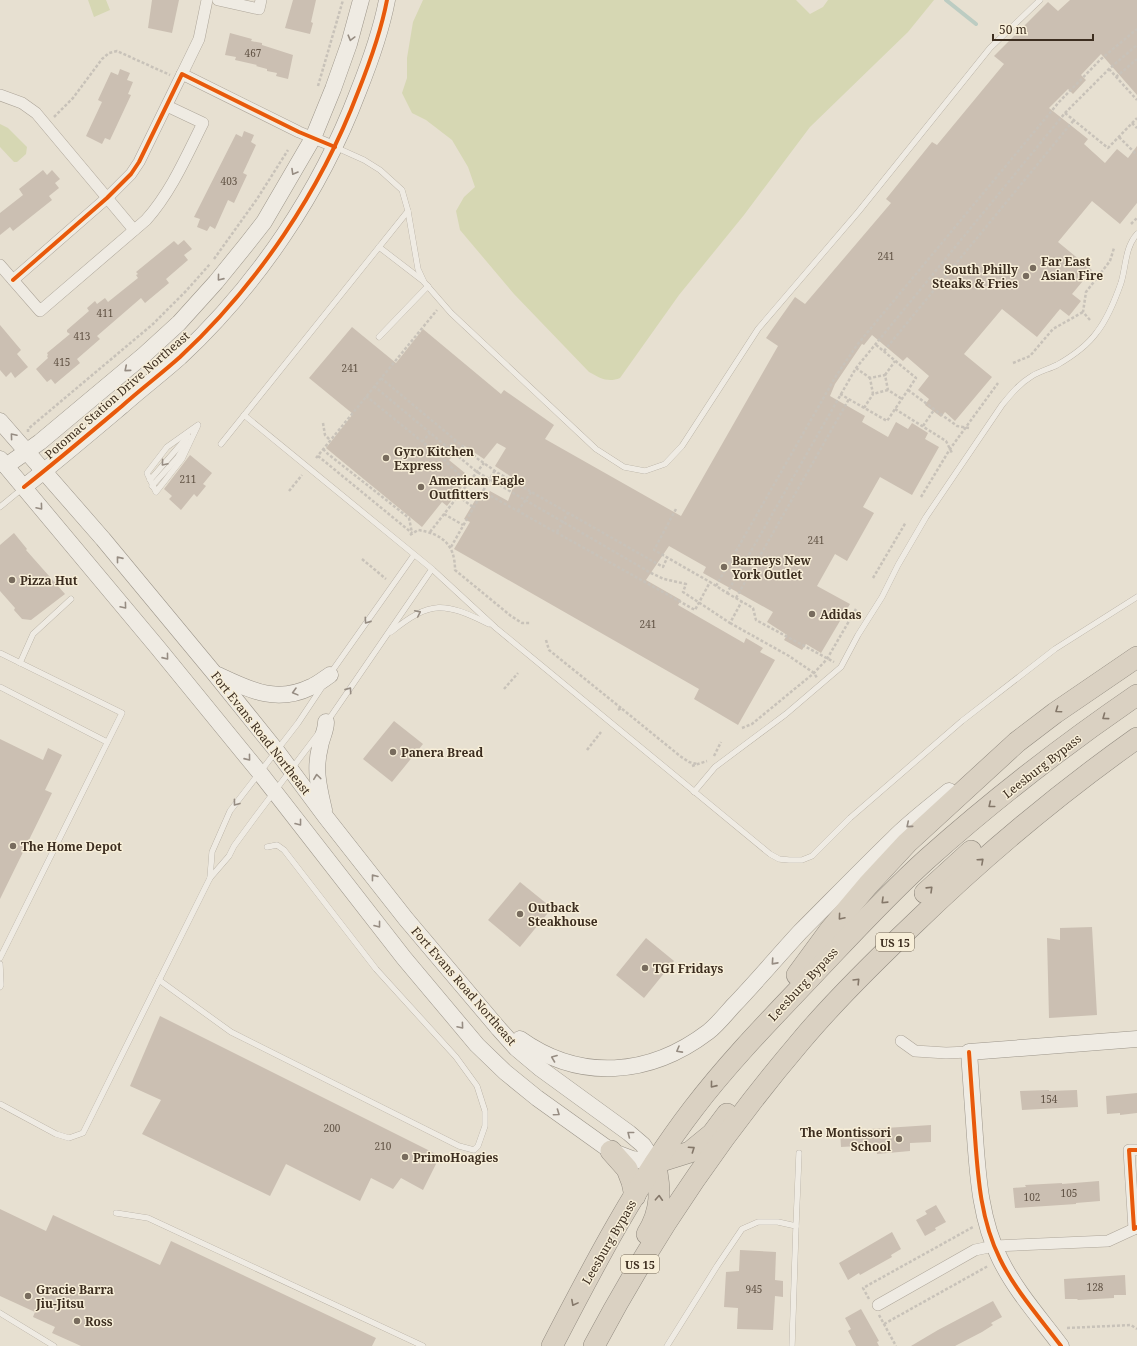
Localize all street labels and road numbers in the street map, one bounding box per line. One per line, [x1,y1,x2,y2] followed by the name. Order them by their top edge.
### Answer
[41,327,193,463] street label: Potomac Station Drive Northeast
[207,668,315,798] street label: Fort Evans Road Northeast
[999,730,1085,802] street label: Leesburg Bypass
[408,923,520,1049] street label: Fort Evans Road Northeast
[876,933,914,951] road number: US 15
[764,943,842,1025] street label: Leesburg Bypass
[578,1196,640,1288] street label: Leesburg Bypass
[621,1255,659,1273] road number: US 15

